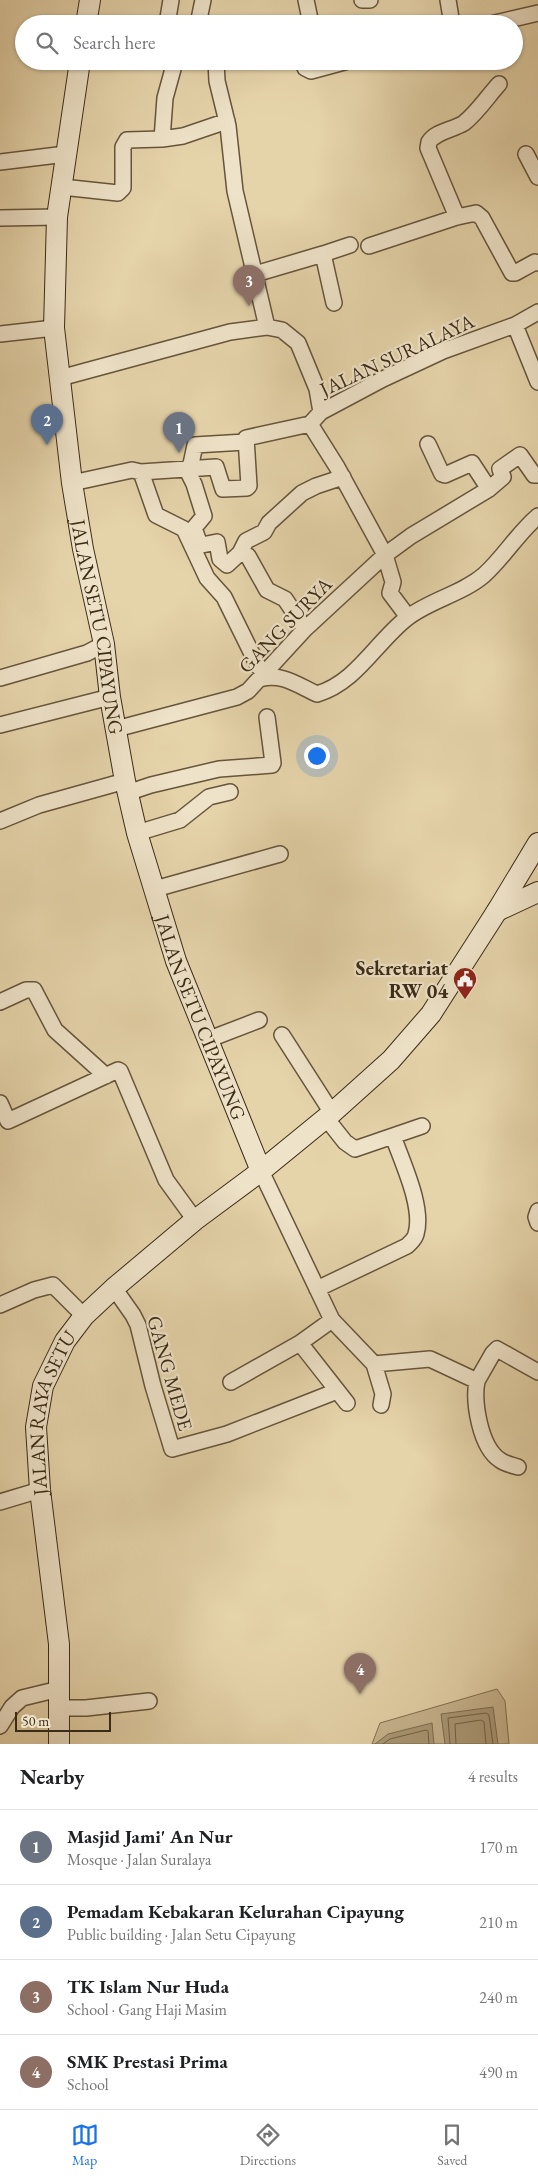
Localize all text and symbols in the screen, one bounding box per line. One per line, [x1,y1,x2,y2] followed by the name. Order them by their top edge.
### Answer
[15,15,523,70] search box
[33,29,61,57] icon: search
[73,30,155,55] text: Search here
[233,265,265,306] pin: 3
[314,308,478,403] street label: JALAN SURALAYA
[31,404,63,445] pin: 2
[163,412,195,453] pin: 1
[65,516,129,736] street label: JALAN SETU CIPAYUNG
[233,571,338,679] street label: GANG SURYA
[304,743,330,769] your location
[149,909,252,1124] street label: JALAN SETU CIPAYUNG
[356,955,448,1004] place label: Sekretariat RW 04
[452,966,478,1000] public building icon: Sekretariat RW 04
[141,1312,199,1434] street label: GANG MEDE
[23,1325,82,1499] street label: JALAN RAYA SETU
[344,1653,376,1694] pin: 4
[15,1709,111,1732] scale bar
[22,1712,49,1730] text: 50 m
[20,1763,84,1790] text: Nearby
[468,1766,518,1787] text: 4 results
[67,1824,233,1849] text: Masjid Jami' An Nur
[32,1837,40,1858] text: 1
[479,1837,518,1858] text: 170 m
[67,1849,211,1870] text: Mosque · Jalan Suralaya
[67,1899,404,1924] text: Pemadam Kebakaran Kelurahan Cipayung
[32,1912,40,1933] text: 2
[479,1912,518,1933] text: 210 m
[67,1924,296,1945] text: Public building · Jalan Setu Cipayung
[67,1974,229,1999] text: TK Islam Nur Huda
[32,1987,40,2008] text: 3
[479,1987,518,2008] text: 240 m
[67,1999,227,2020] text: School · Gang Haji Masim
[67,2049,228,2074] text: SMK Prestasi Prima
[32,2062,40,2083] text: 4
[479,2062,518,2083] text: 490 m
[67,2074,109,2095] text: School
[71,2121,99,2169] tab: Map
[240,2121,296,2169] tab: Directions
[437,2121,467,2169] tab: Saved

